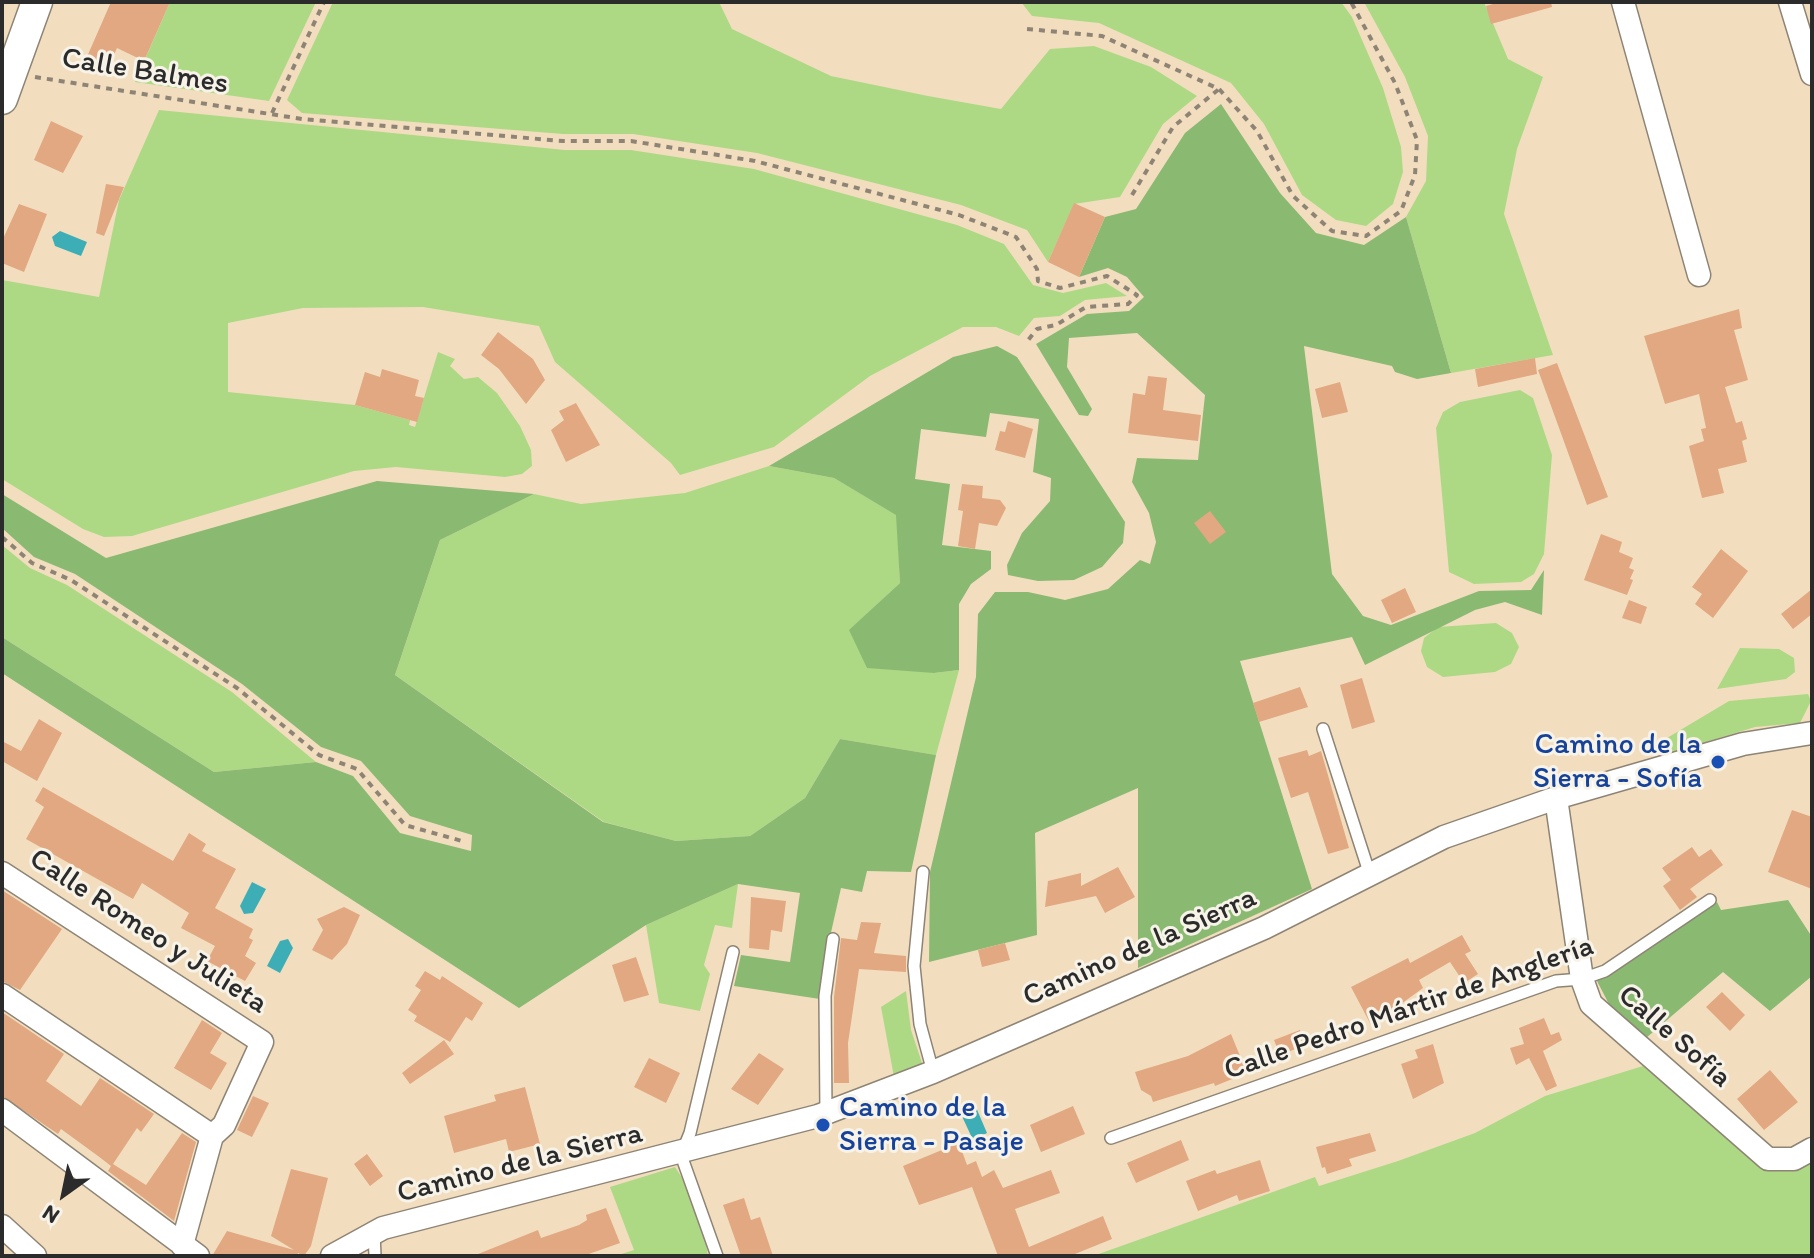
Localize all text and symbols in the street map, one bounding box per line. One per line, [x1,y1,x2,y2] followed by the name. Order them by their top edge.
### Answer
[59,41,231,103] street label: Calle Balmes
[1533,727,1702,798] place label: Camino de la Sierra - Sofía
[1709,753,1727,771] marker: Camino de la Sierra - Sofía
[22,841,274,1023] street label: Calle Romeo y Julieta
[1018,880,1262,1016] street label: Camino de la Sierra
[1220,929,1598,1089] street label: Calle Pedro Mártir de Anglería
[1610,978,1738,1096] street label: Calle Sofía
[839,1090,1024,1160] place label: Camino de la Sierra - Pasaje
[394,1116,646,1212] street label: Camino de la Sierra
[814,1116,832,1134] marker: Camino de la Sierra - Pasaje
[24,1154,104,1234] north arrow
[37,1199,64,1230] text: N

